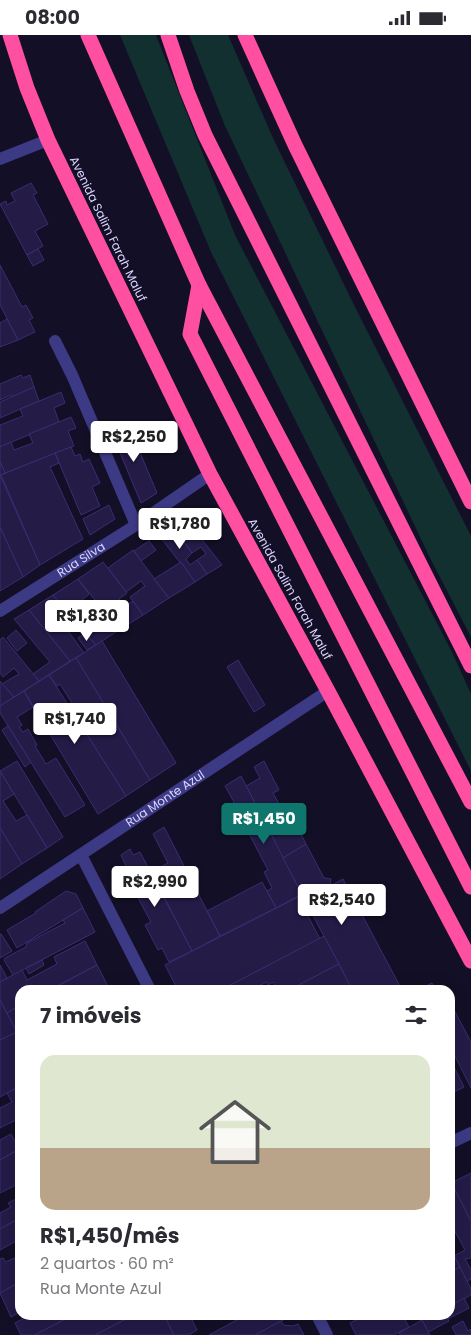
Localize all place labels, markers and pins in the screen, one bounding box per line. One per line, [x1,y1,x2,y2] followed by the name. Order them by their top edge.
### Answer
[88,421,180,463] pin: R$2,250
[134,507,226,550] pin: R$1,780
[41,599,133,642] pin: R$1,830
[29,703,121,745] pin: R$1,740
[218,803,310,845] pin: R$1,450
[109,865,201,908] pin: R$2,990
[296,883,388,926] pin: R$2,540

